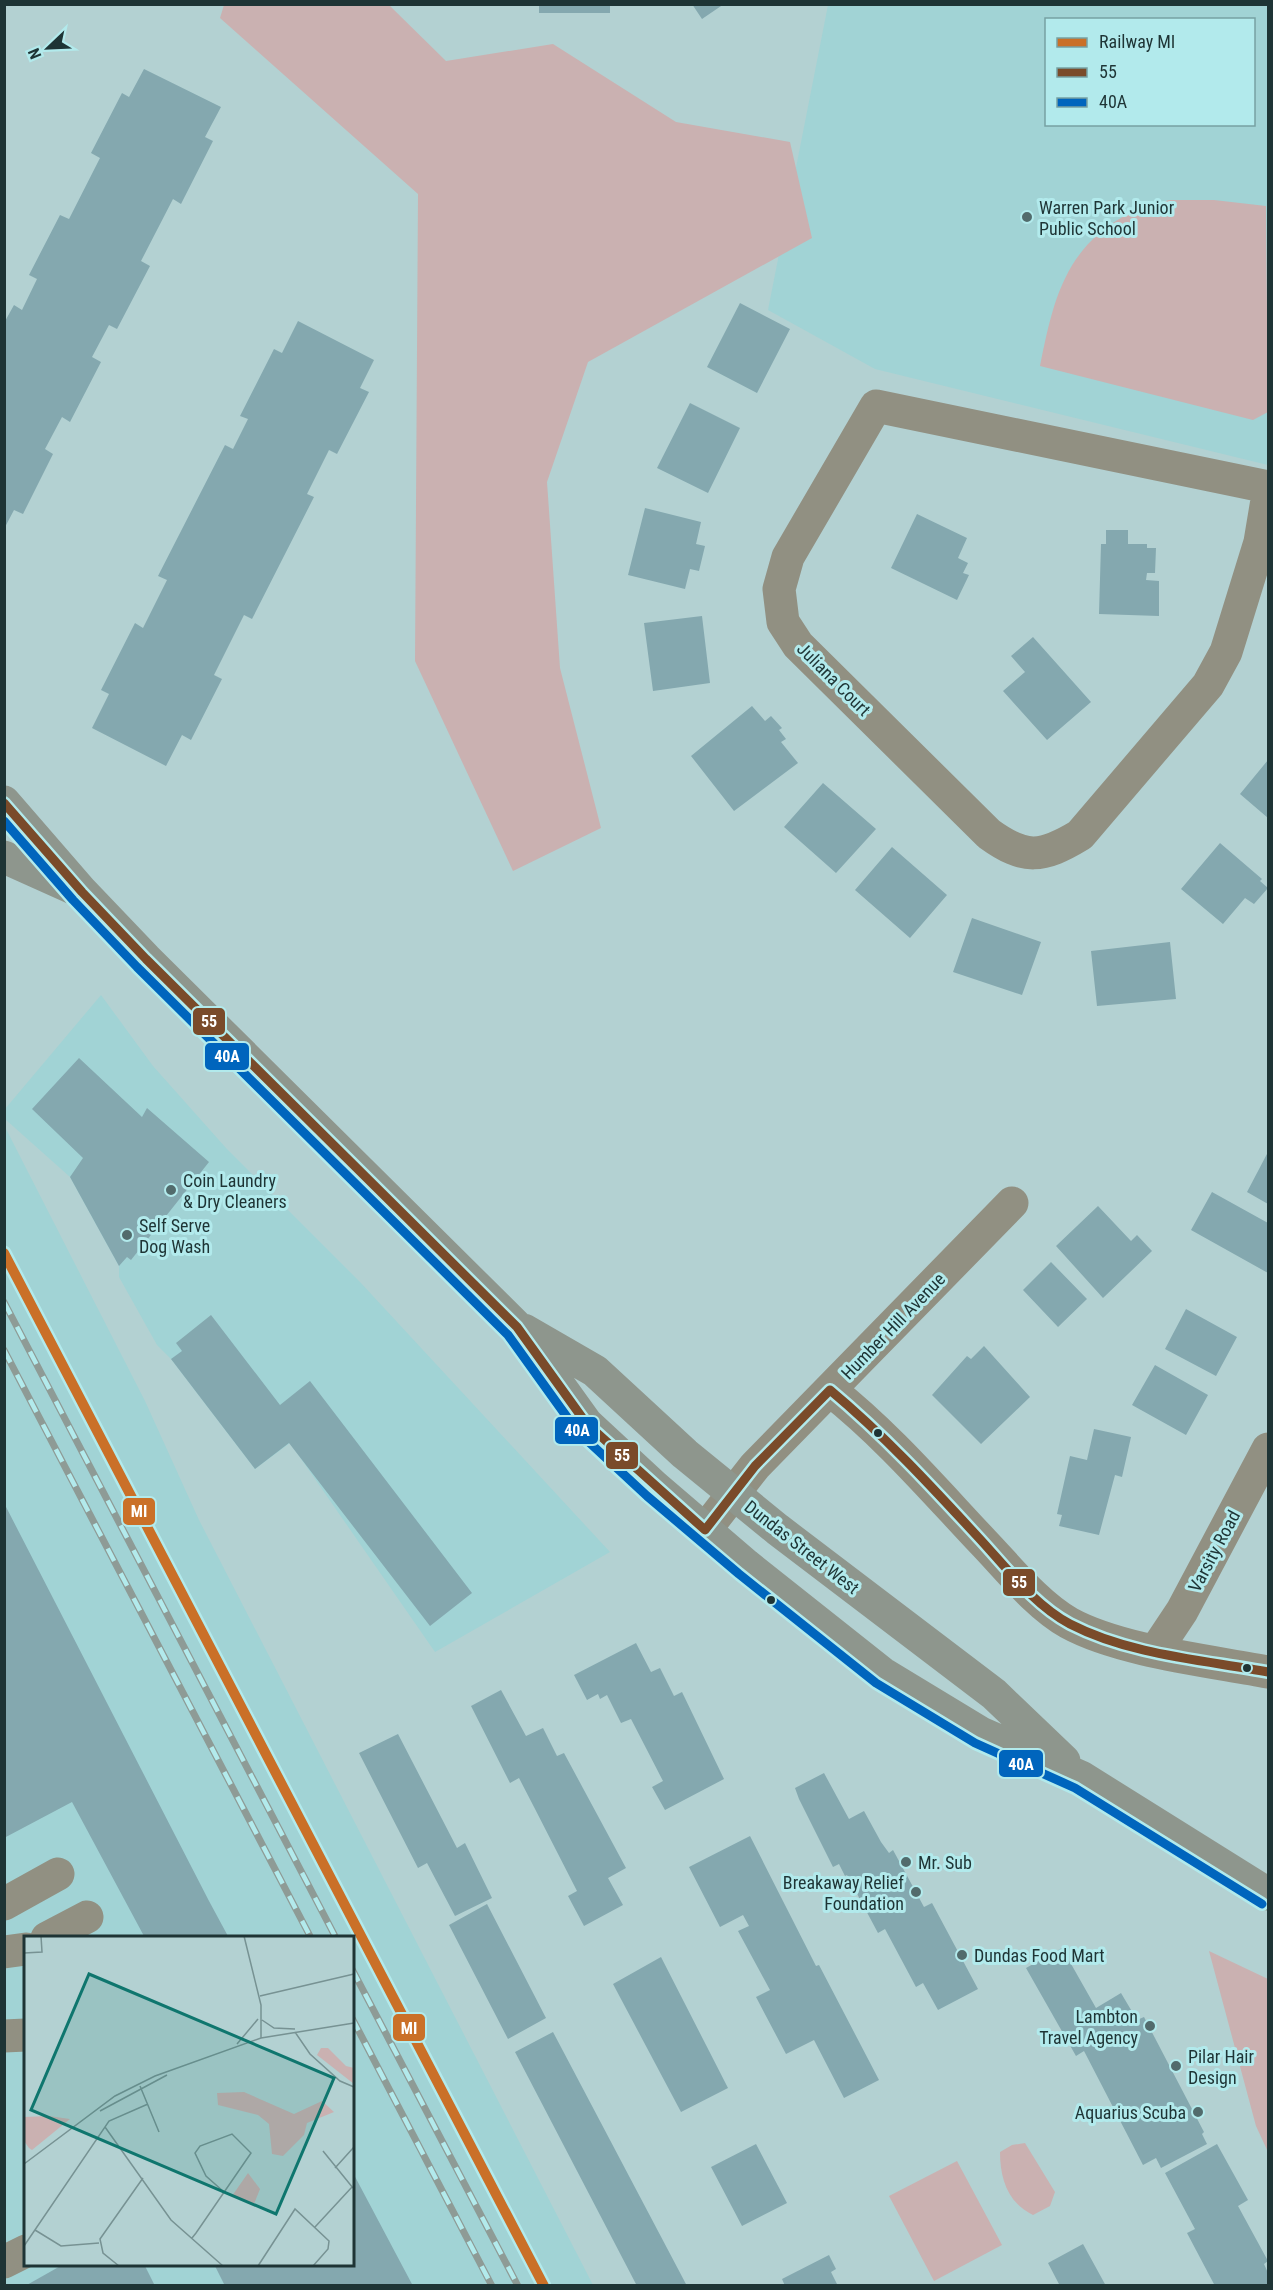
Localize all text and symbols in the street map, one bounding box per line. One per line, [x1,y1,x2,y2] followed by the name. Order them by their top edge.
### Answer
[18,18,78,78] north arrow
[1045,18,1255,126] legend
[1099,31,1175,52] text: Railway MI
[24,45,45,62] text: N
[1099,61,1117,82] text: 55
[1099,91,1128,112] text: 40A
[1039,197,1175,239] place label: Warren Park Junior Public School
[1020,210,1034,224] marker: Warren Park Junior Public School
[793,638,875,720] street label: Juliana Court
[192,1007,226,1036] line badge: 55
[201,1012,217,1031] text: 55
[204,1042,250,1071] line badge: 40A
[214,1047,240,1066] text: 40A
[183,1170,287,1212] place label: Coin Laundry & Dry Cleaners
[164,1183,178,1197] marker: Coin Laundry & Dry Cleaners
[139,1215,210,1257] place label: Self Serve Dog Wash
[120,1228,134,1242] marker: Self Serve Dog Wash
[837,1268,949,1384] street label: Humber Hill Avenue
[554,1416,599,1445] line badge: 40A
[564,1421,590,1440] text: 40A
[872,1427,884,1439] unlabelled marker
[605,1441,639,1470] line badge: 55
[614,1446,630,1465] text: 55
[741,1496,863,1598] street label: Dundas Street West
[122,1497,156,1526] line badge: MI
[131,1502,147,1521] text: MI
[1184,1507,1244,1595] street label: Varsity Road
[1002,1568,1036,1597] line badge: 55
[1011,1573,1027,1592] text: 55
[765,1594,777,1606] unlabelled marker
[1241,1662,1253,1674] unlabelled marker
[998,1749,1044,1778] line badge: 40A
[1008,1755,1034,1774] text: 40A
[918,1852,972,1873] place label: Mr. Sub
[899,1855,913,1869] marker: Mr. Sub
[783,1872,904,1914] place label: Breakaway Relief Foundation
[909,1885,923,1899] marker: Breakaway Relief Foundation
[24,1936,354,2266] inset map
[974,1945,1105,1966] place label: Dundas Food Mart
[955,1948,969,1962] marker: Dundas Food Mart
[1039,2006,1139,2048] place label: Lambton Travel Agency
[392,2013,426,2042] line badge: MI
[401,2019,417,2038] text: MI
[1143,2019,1157,2033] marker: Lambton Travel Agency
[1188,2046,1254,2088] place label: Pilar Hair Design
[1169,2059,1183,2073] marker: Pilar Hair Design
[1075,2102,1186,2123] place label: Aquarius Scuba
[1191,2105,1205,2119] marker: Aquarius Scuba

